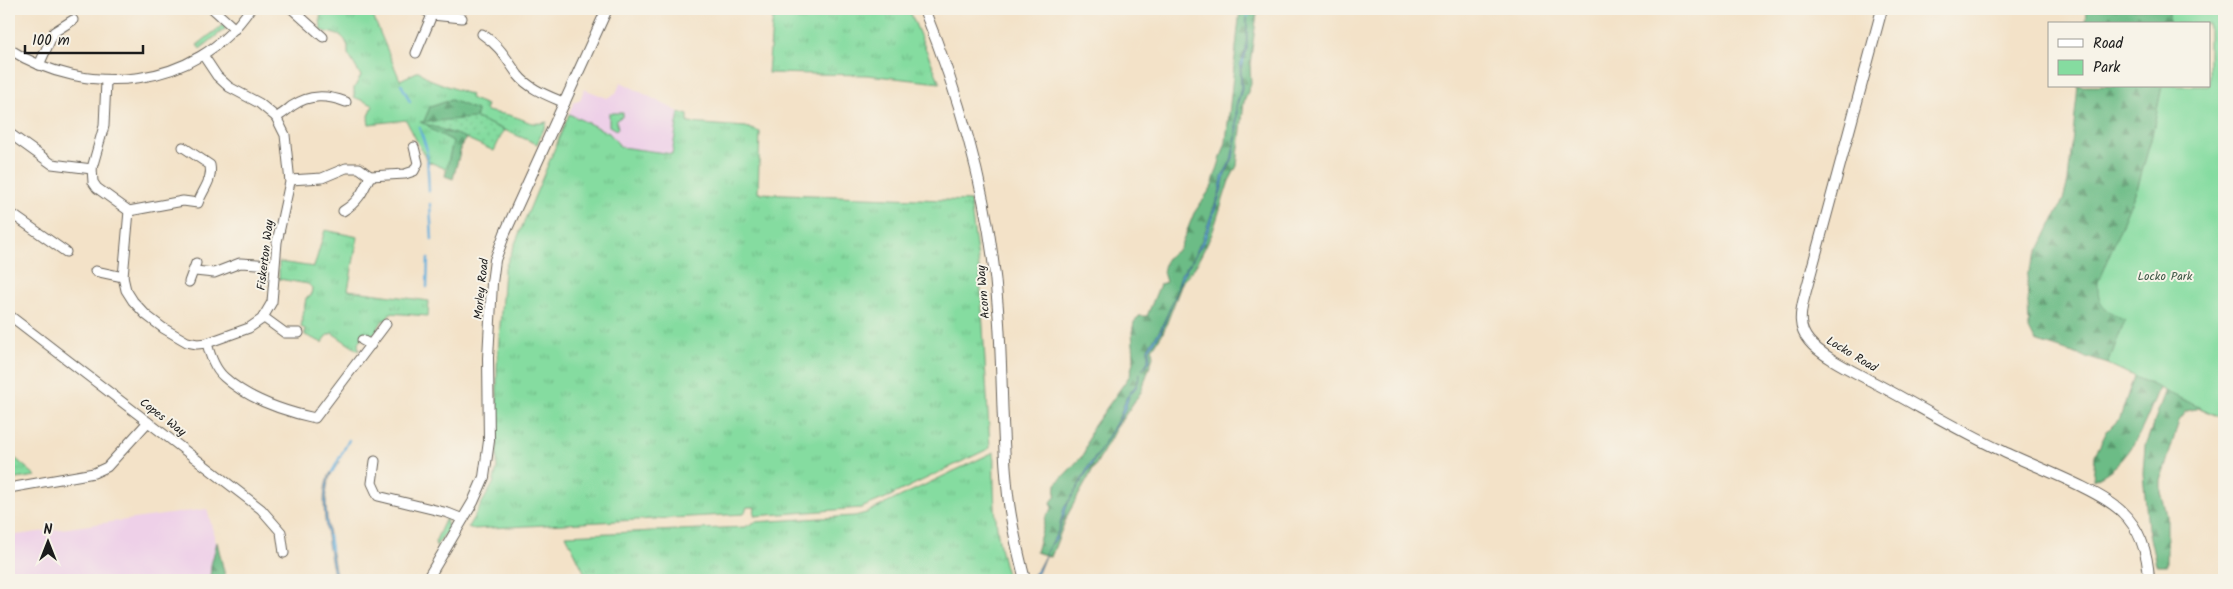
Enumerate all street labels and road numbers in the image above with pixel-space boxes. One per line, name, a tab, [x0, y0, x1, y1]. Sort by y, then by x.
street label: Fiskerton Way	[252, 218, 279, 292]
street label: Morley Road	[469, 256, 494, 321]
street label: Acorn Way	[972, 264, 995, 320]
street label: Locko Road	[1822, 332, 1882, 378]
street label: Copes Way	[135, 393, 190, 442]

